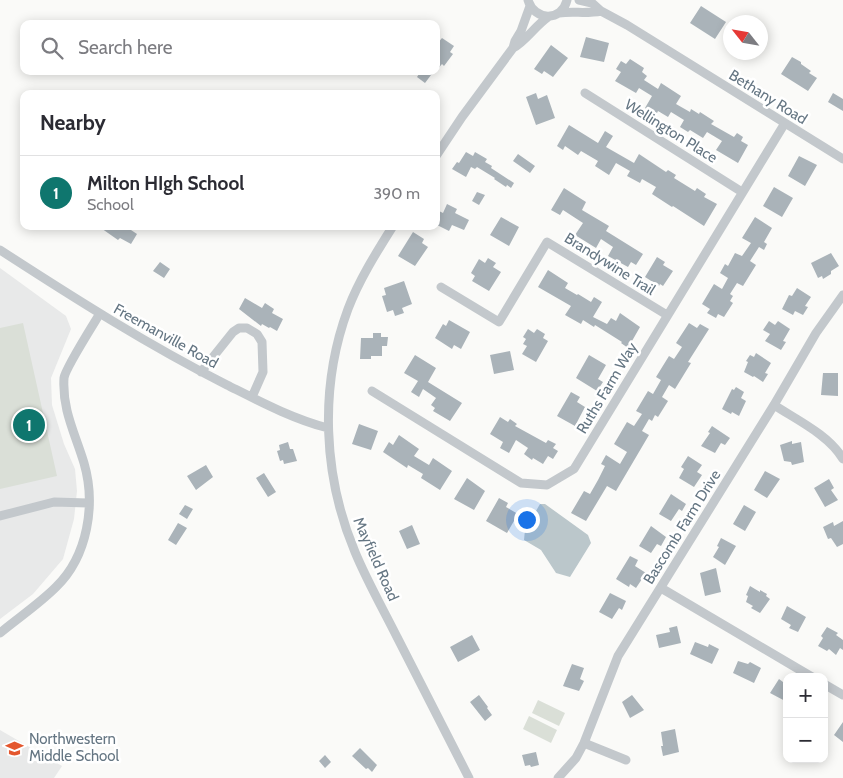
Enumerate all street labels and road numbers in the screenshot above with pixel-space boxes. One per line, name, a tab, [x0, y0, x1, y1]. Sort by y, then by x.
street label: Bethany Road	[726, 66, 810, 128]
street label: Wellington Place	[621, 95, 721, 167]
street label: Brandywine Trail	[561, 229, 659, 299]
street label: Freemanville Road	[111, 300, 221, 372]
street label: Ruths Farm Way	[573, 339, 641, 437]
street label: Bascomb Farm Drive	[640, 466, 725, 587]
street label: Mayfield Road	[349, 514, 403, 604]

